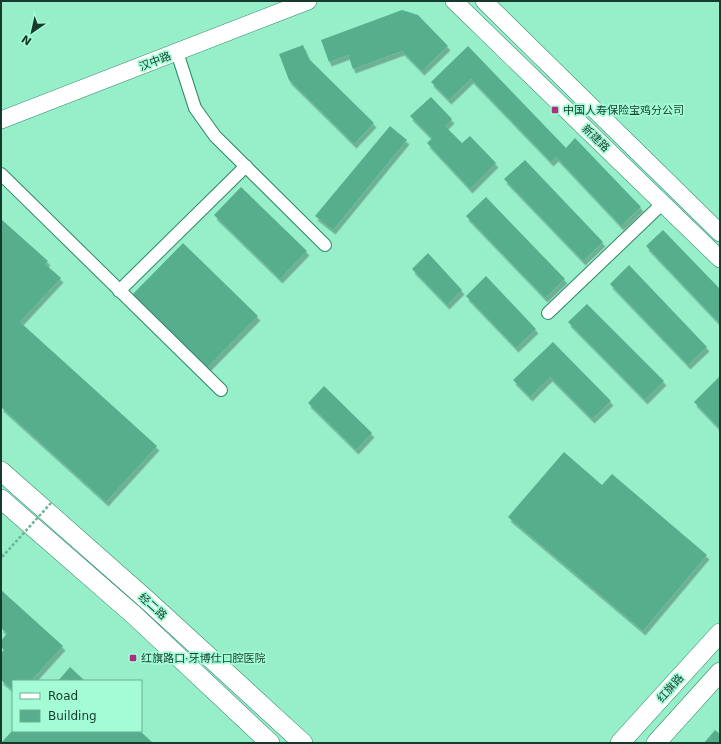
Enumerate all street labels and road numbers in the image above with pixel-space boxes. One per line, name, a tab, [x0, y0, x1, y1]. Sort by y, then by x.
street label: 汉中路	[137, 49, 173, 73]
street label: 新建路	[579, 122, 612, 154]
street label: 经二路	[136, 591, 169, 622]
street label: 红旗路	[655, 672, 686, 705]

